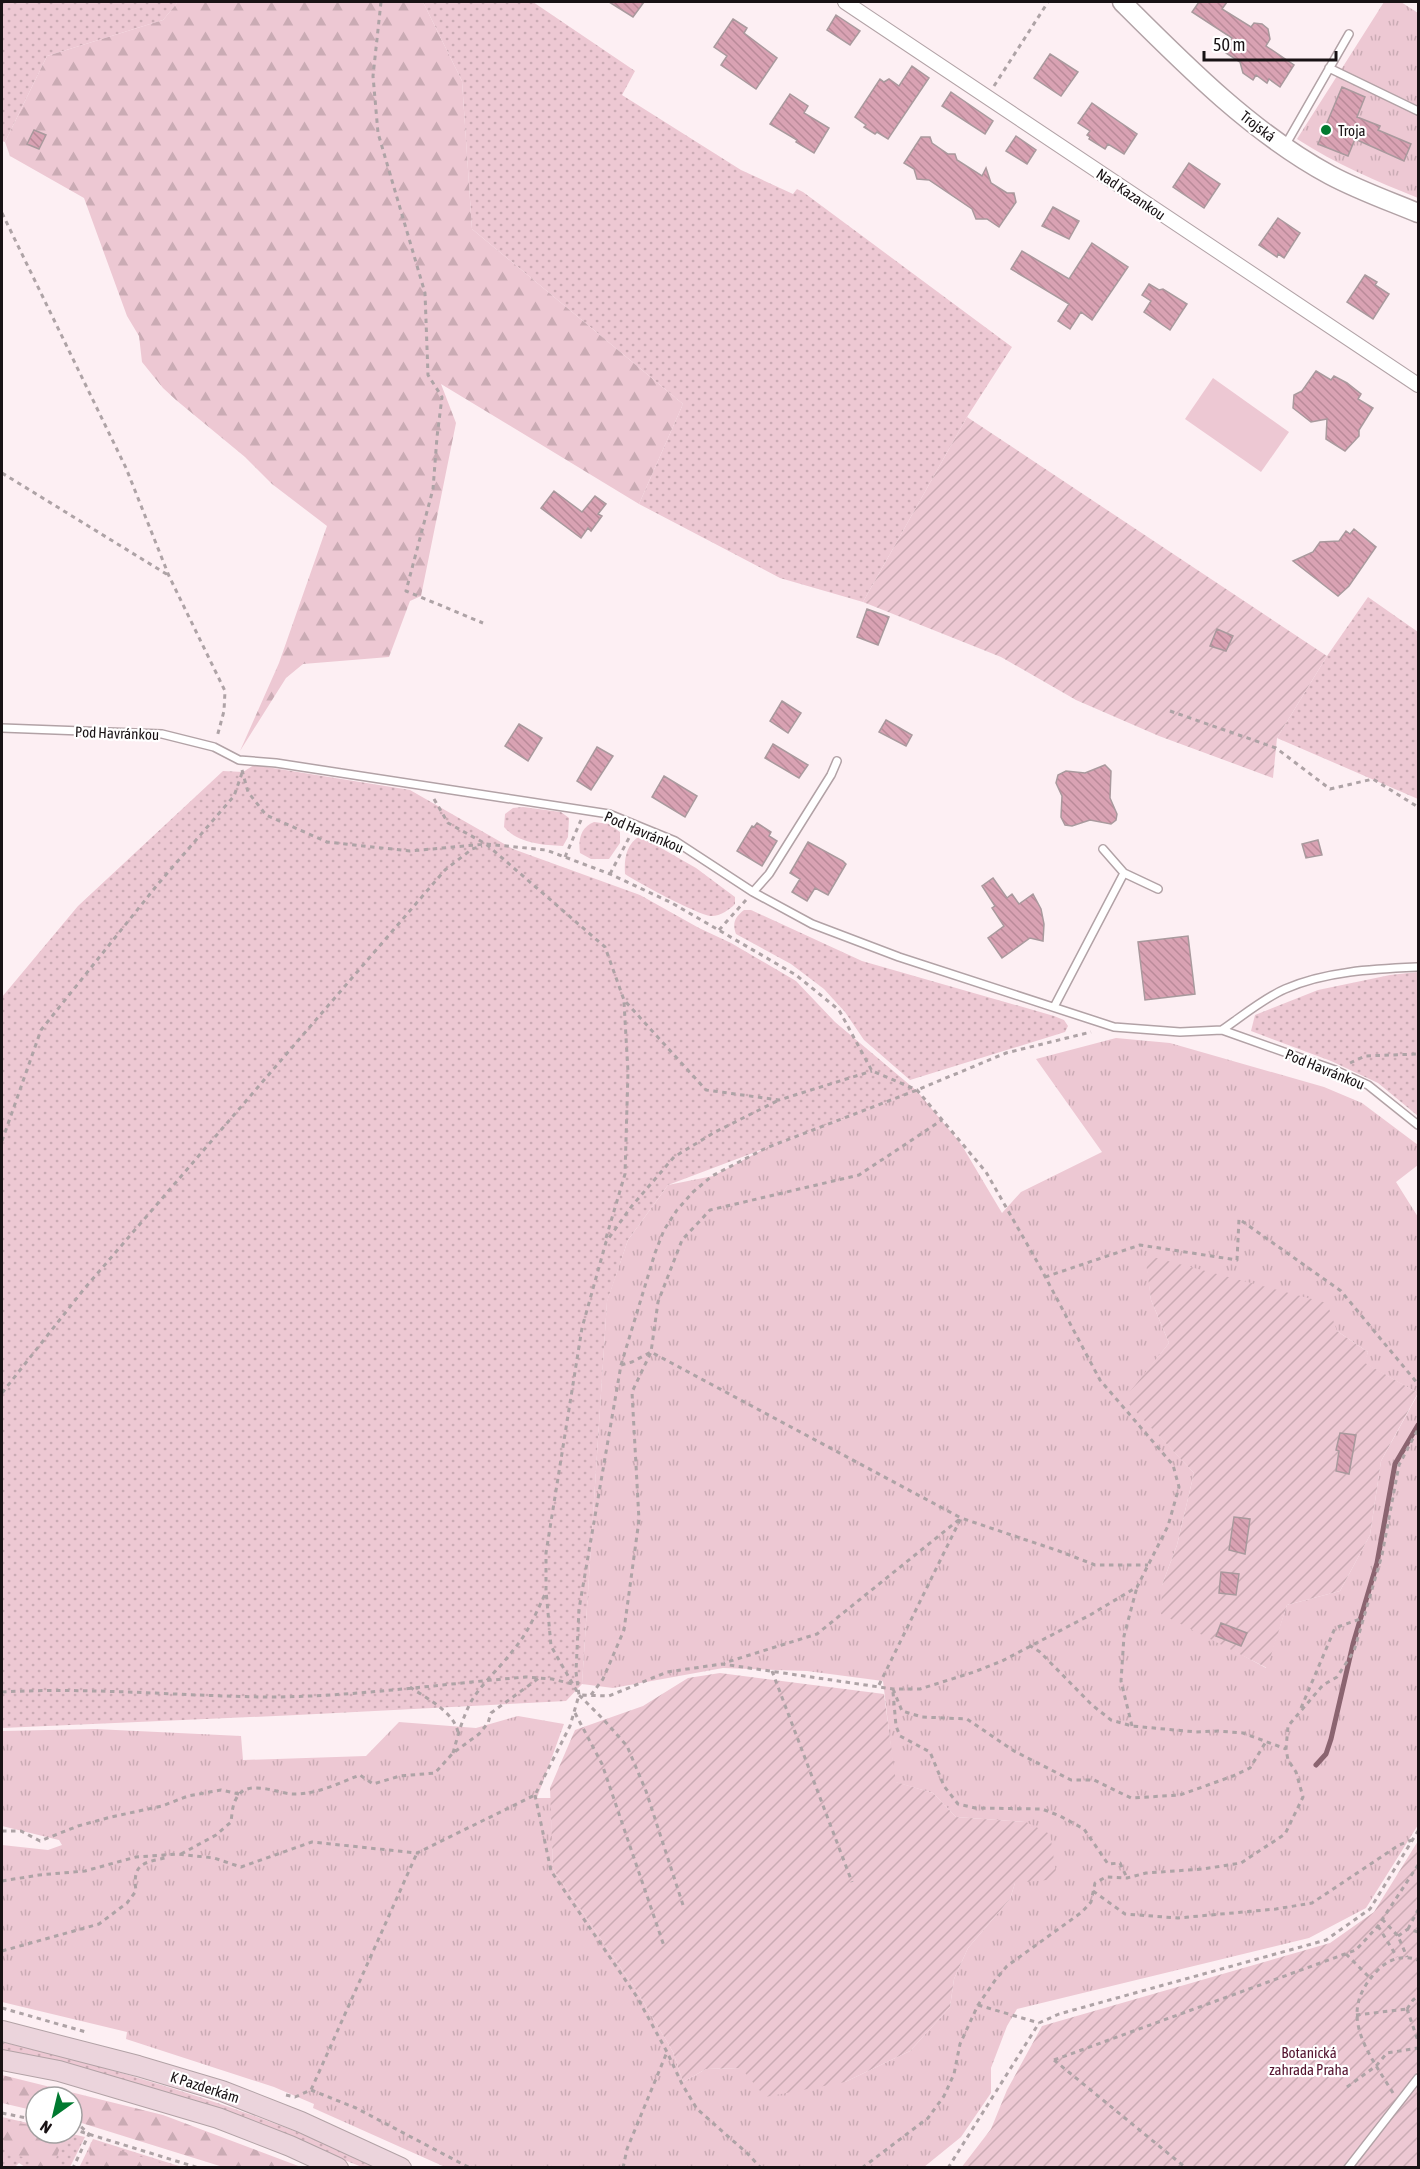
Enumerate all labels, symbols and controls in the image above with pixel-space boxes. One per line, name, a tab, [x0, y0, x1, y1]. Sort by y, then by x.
scale bar	[1204, 24, 1336, 62]
text: 50 m	[1213, 34, 1245, 55]
street label: Trojská	[1237, 107, 1279, 145]
place label: Troja	[1338, 122, 1366, 139]
marker: Troja	[1319, 123, 1333, 137]
street label: Nad Kazankou	[1093, 165, 1169, 223]
street label: Pod Havránkou	[75, 723, 159, 743]
street label: Pod Havránkou	[602, 808, 686, 856]
street label: Pod Havránkou	[1283, 1045, 1367, 1093]
park label: Botanická zahrada Praha	[1269, 2044, 1349, 2078]
street label: K Pazderkám	[168, 2068, 242, 2106]
north arrow	[24, 2085, 84, 2145]
text: N	[37, 2117, 55, 2138]

